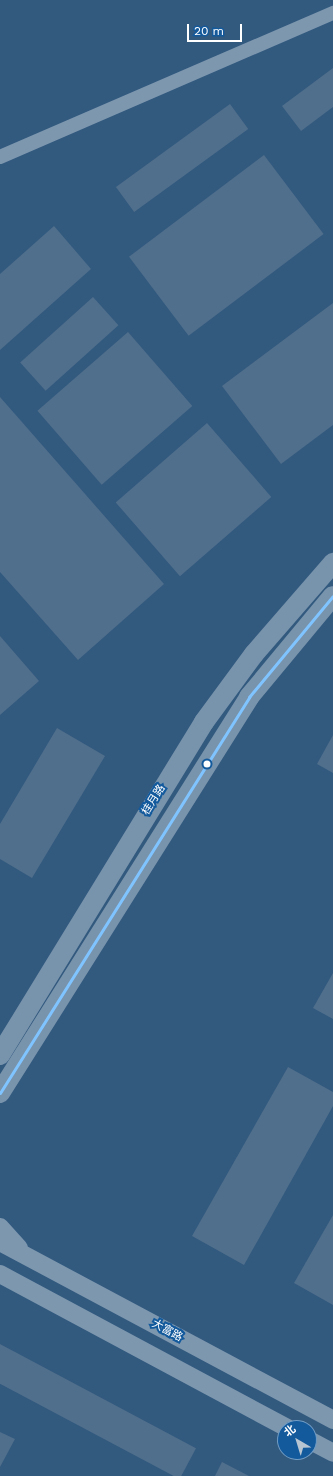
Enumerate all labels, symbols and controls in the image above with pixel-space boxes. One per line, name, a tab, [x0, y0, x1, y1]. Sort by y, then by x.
scale bar	[189, 16, 244, 42]
text: 20 m	[194, 24, 224, 38]
unlabelled marker	[202, 759, 212, 769]
street label: 桂月路	[140, 783, 168, 817]
street label: 大富路	[149, 1317, 185, 1345]
north arrow	[277, 1420, 317, 1460]
text: 北	[282, 1422, 298, 1439]

